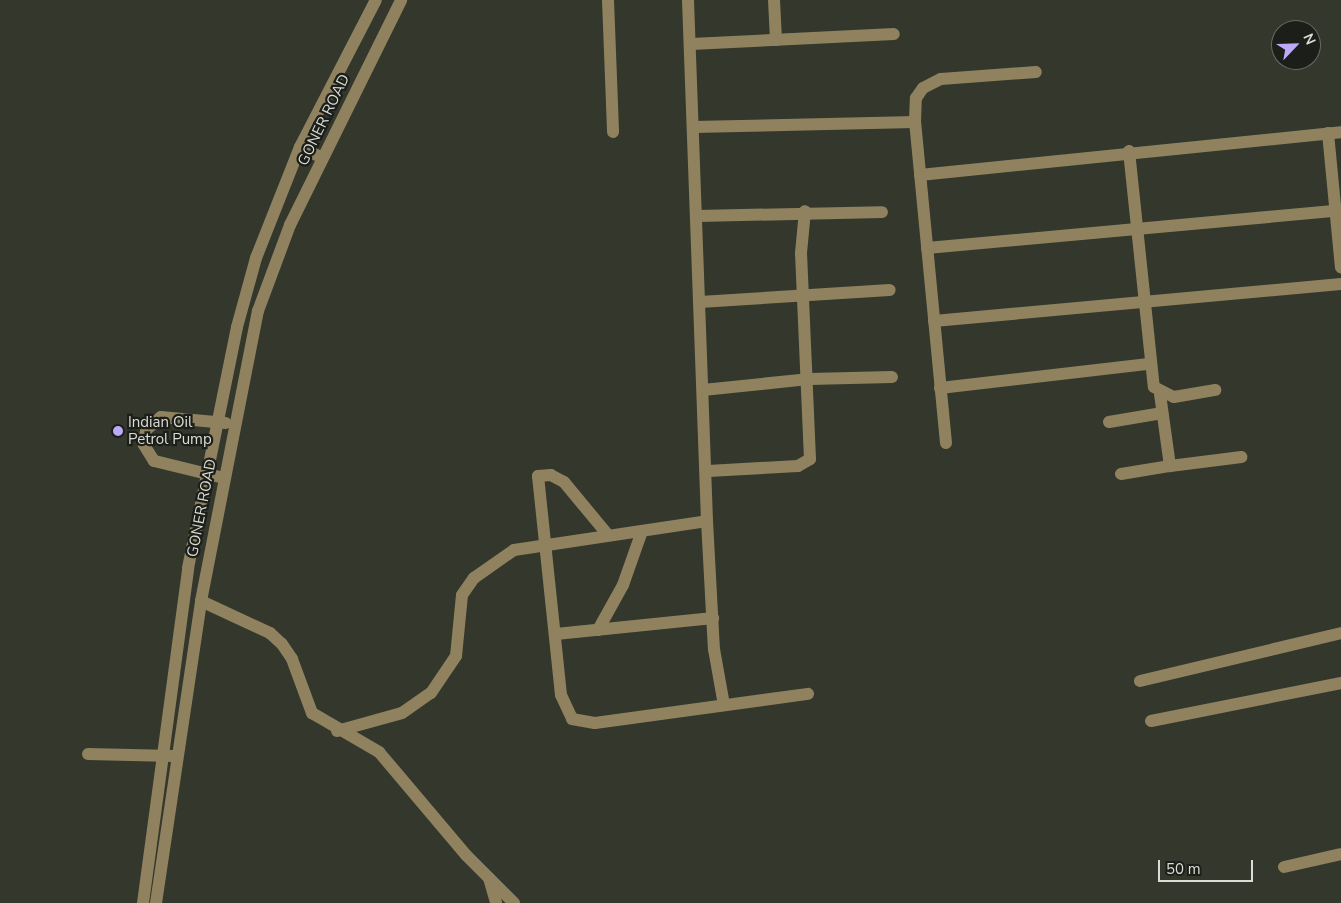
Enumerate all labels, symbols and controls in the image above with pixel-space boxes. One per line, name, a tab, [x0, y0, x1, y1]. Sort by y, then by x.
north arrow	[1271, 20, 1321, 70]
text: N	[1298, 30, 1320, 48]
street label: GONER ROAD	[294, 71, 354, 169]
place label: Indian Oil Petrol Pump	[128, 413, 212, 448]
marker: Indian Oil Petrol Pump	[112, 425, 124, 437]
street label: GONER ROAD	[184, 457, 220, 559]
scale bar	[1161, 850, 1256, 882]
text: 50 m	[1166, 859, 1201, 879]

